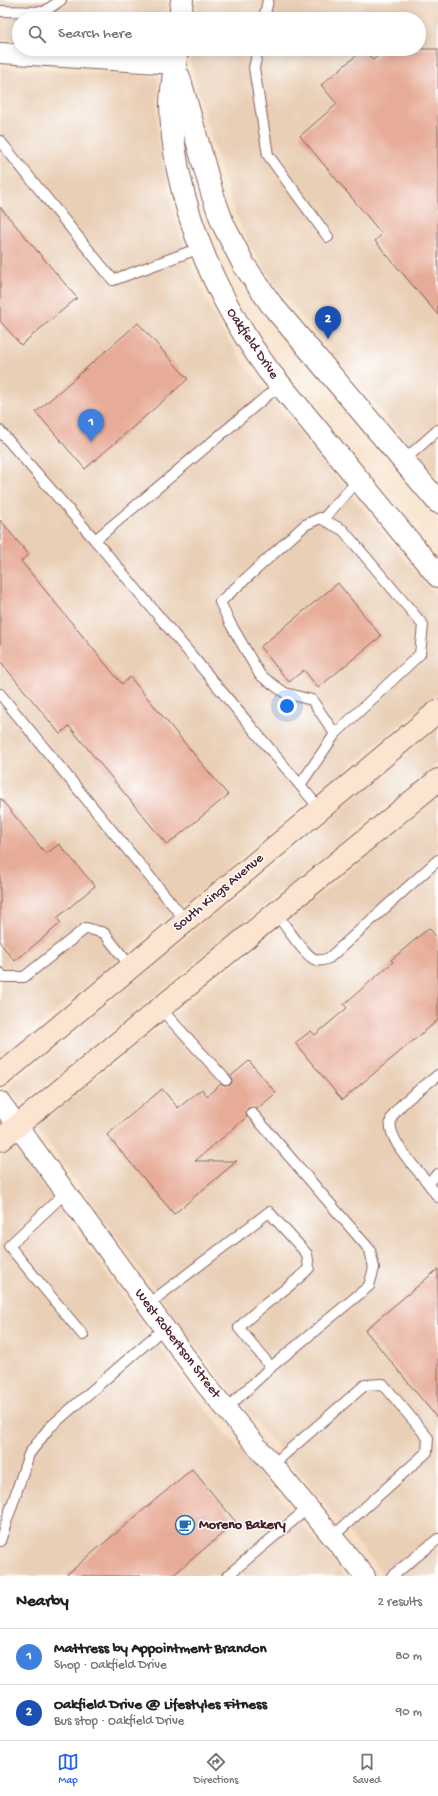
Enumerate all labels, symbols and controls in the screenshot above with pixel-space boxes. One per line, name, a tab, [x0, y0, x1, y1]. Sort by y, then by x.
search box	[12, 12, 426, 56]
icon: search	[26, 23, 48, 45]
text: Search here	[58, 25, 132, 43]
street label: Oakfield Drive	[222, 305, 282, 383]
pin: 2	[315, 306, 341, 339]
pin: 1	[78, 409, 104, 442]
your location	[277, 696, 297, 716]
street label: South Kings Avenue	[170, 850, 268, 936]
street label: West Robertson Street	[130, 1286, 225, 1403]
cafe icon: Moreno Bakery	[174, 1514, 196, 1536]
place label: Moreno Bakery	[199, 1517, 286, 1534]
text: Nearby	[16, 1592, 69, 1612]
text: 2 results	[377, 1595, 422, 1610]
text: Mattress by Appointment Brandon	[54, 1640, 267, 1658]
text: 1	[26, 1649, 32, 1664]
text: 80 m	[395, 1649, 422, 1664]
text: Shop · Oakfield Drive	[54, 1658, 167, 1673]
text: Oakfield Drive @ Lifestyles Fitness	[54, 1696, 267, 1714]
text: 2	[26, 1705, 32, 1720]
text: 90 m	[396, 1705, 422, 1720]
text: Bus stop · Oakfield Drive	[54, 1714, 184, 1729]
tab: Map	[57, 1751, 79, 1787]
tab: Directions	[194, 1751, 238, 1787]
tab: Saved	[353, 1751, 381, 1787]

